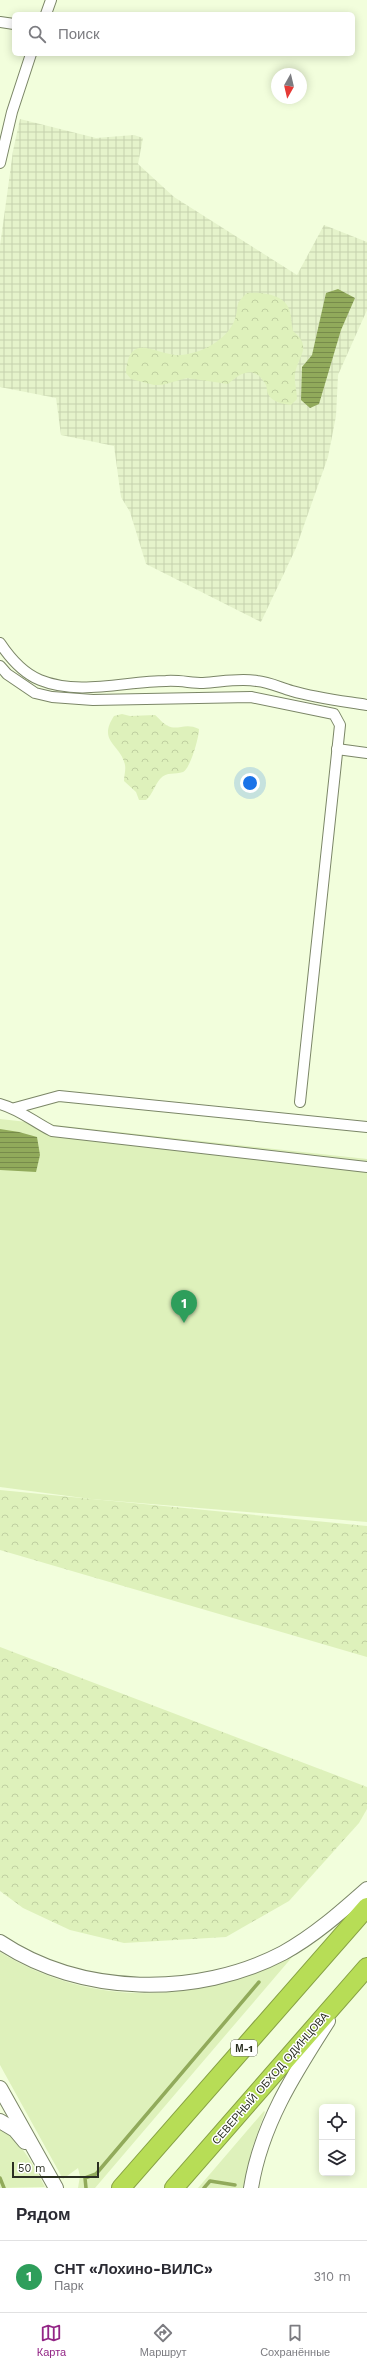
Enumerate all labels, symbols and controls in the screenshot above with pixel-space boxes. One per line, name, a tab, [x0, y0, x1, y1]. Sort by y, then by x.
search box	[12, 12, 355, 56]
icon: search	[26, 23, 48, 45]
text: Поиск	[58, 25, 100, 43]
north arrow	[271, 68, 307, 104]
your location	[240, 773, 260, 793]
pin: 1	[171, 1290, 197, 1323]
street label: СЕВЕРНЫЙ ОБХОД ОДИНЦОВА	[209, 2009, 332, 2147]
road number: М-1	[231, 2040, 257, 2056]
map controls	[319, 2104, 355, 2176]
button: locate	[319, 2104, 355, 2140]
button: layers	[319, 2140, 355, 2176]
scale bar	[12, 2160, 99, 2179]
text: 50 m	[18, 2162, 45, 2175]
text: Рядом	[16, 2204, 71, 2224]
text: СНТ «Лохино-ВИЛС»	[54, 2260, 213, 2278]
text: 1	[26, 2269, 32, 2284]
text: 310 m	[313, 2269, 351, 2284]
text: Парк	[54, 2278, 84, 2293]
tab: Карта	[37, 2322, 66, 2359]
tab: Маршрут	[140, 2322, 187, 2359]
tab: Сохранённые	[260, 2322, 330, 2359]

